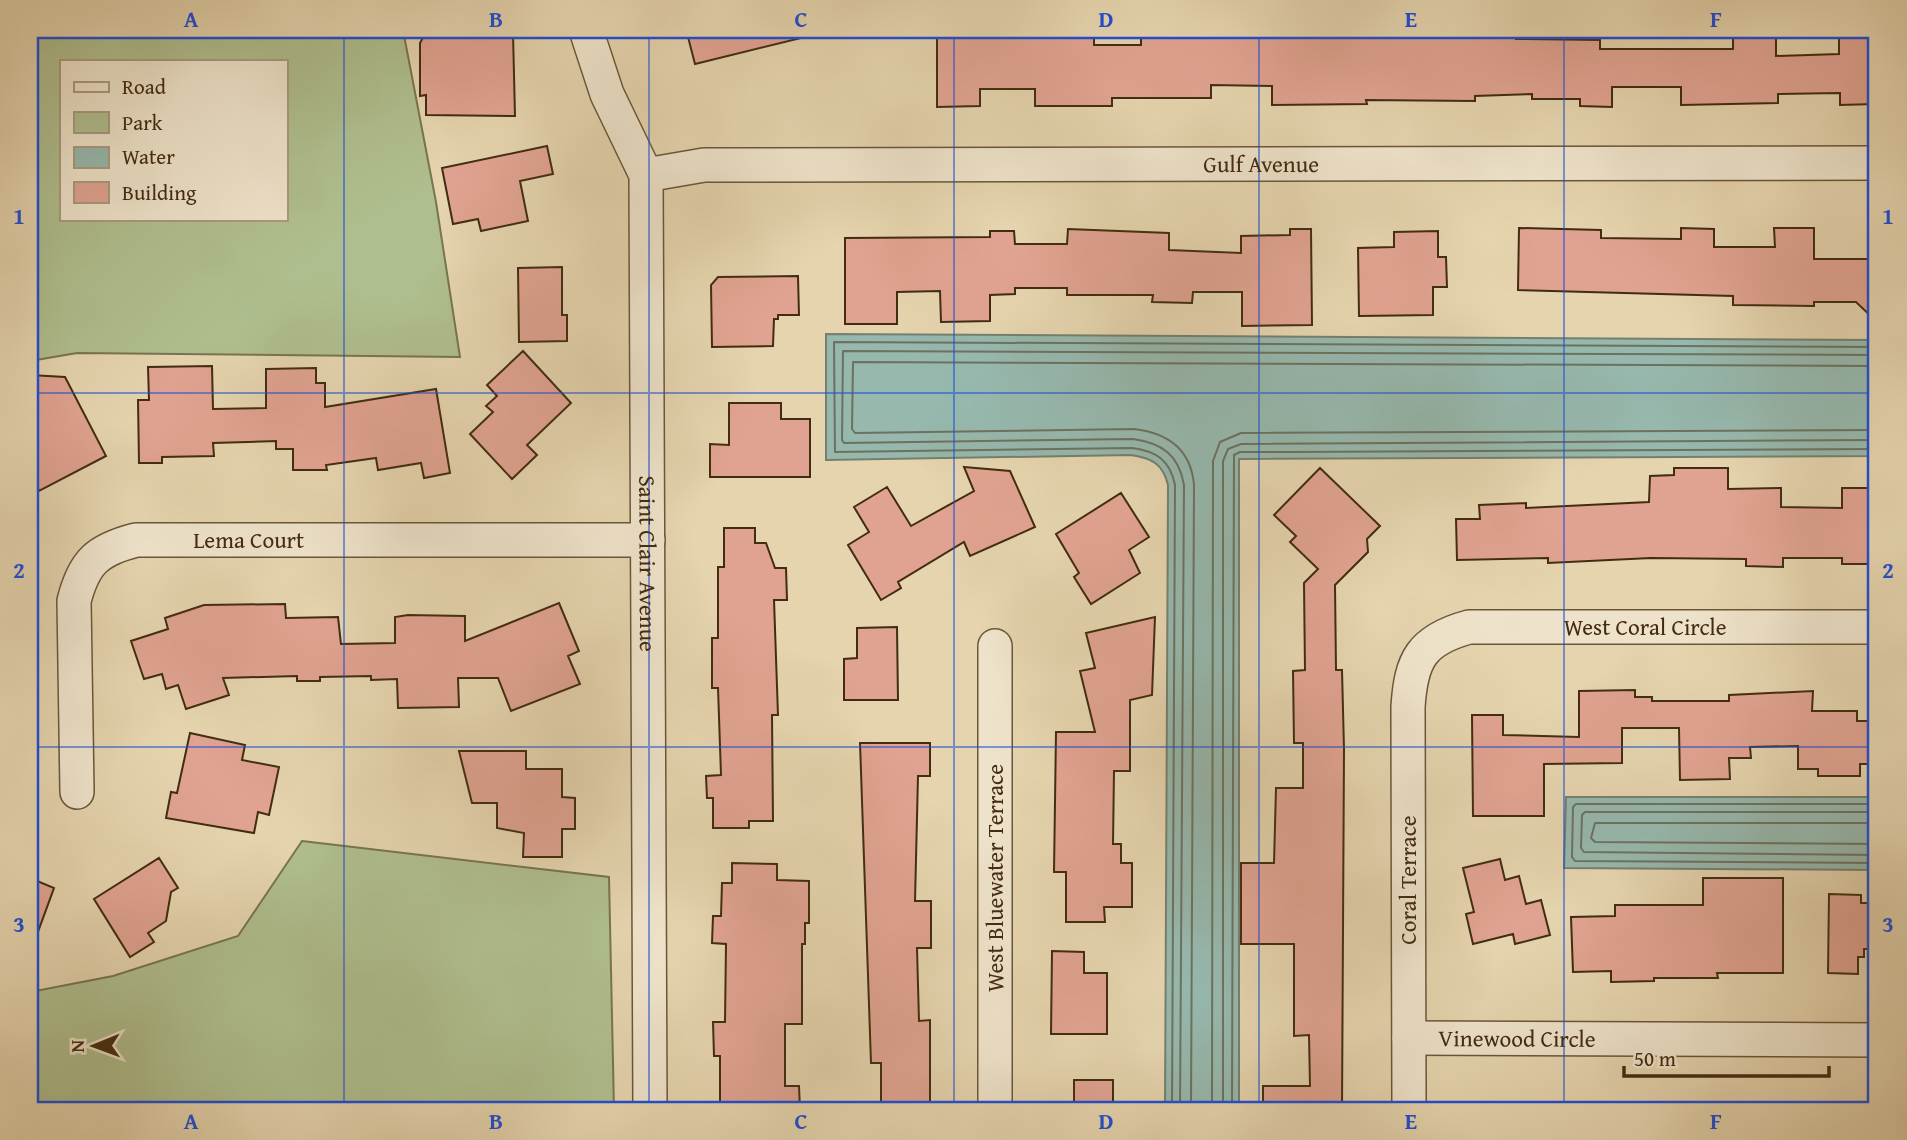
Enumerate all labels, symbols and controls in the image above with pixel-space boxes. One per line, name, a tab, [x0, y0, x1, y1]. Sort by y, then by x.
text: A	[184, 2, 199, 35]
text: B	[489, 2, 503, 35]
text: C	[794, 2, 808, 35]
text: D	[1099, 2, 1114, 35]
text: E	[1405, 2, 1417, 35]
text: F	[1710, 2, 1722, 35]
legend	[60, 60, 287, 220]
text: Road	[122, 71, 167, 102]
text: Park	[122, 107, 163, 138]
text: Water	[122, 141, 175, 172]
street label: Gulf Avenue	[1203, 147, 1319, 180]
text: Building	[122, 177, 197, 208]
text: 1	[13, 199, 25, 232]
text: 1	[1882, 199, 1894, 232]
street label: Saint Clair Avenue	[631, 476, 665, 652]
street label: Lema Court	[193, 523, 304, 556]
text: 2	[13, 553, 25, 586]
text: 2	[1882, 553, 1894, 586]
street label: West Coral Circle	[1564, 610, 1727, 643]
street label: West Bluewater Terrace	[978, 764, 1011, 992]
street label: Coral Terrace	[1391, 815, 1424, 945]
text: 3	[13, 907, 25, 940]
text: 3	[1882, 907, 1894, 940]
north arrow	[60, 1010, 130, 1080]
street label: Vinewood Circle	[1438, 1021, 1596, 1055]
scale bar	[1624, 1035, 1828, 1079]
text: N	[63, 1039, 91, 1053]
text: 50 m	[1634, 1043, 1676, 1074]
text: A	[184, 1104, 199, 1137]
text: B	[489, 1104, 503, 1137]
text: C	[794, 1104, 808, 1137]
text: D	[1099, 1104, 1114, 1137]
text: E	[1405, 1104, 1417, 1137]
text: F	[1710, 1104, 1722, 1137]

